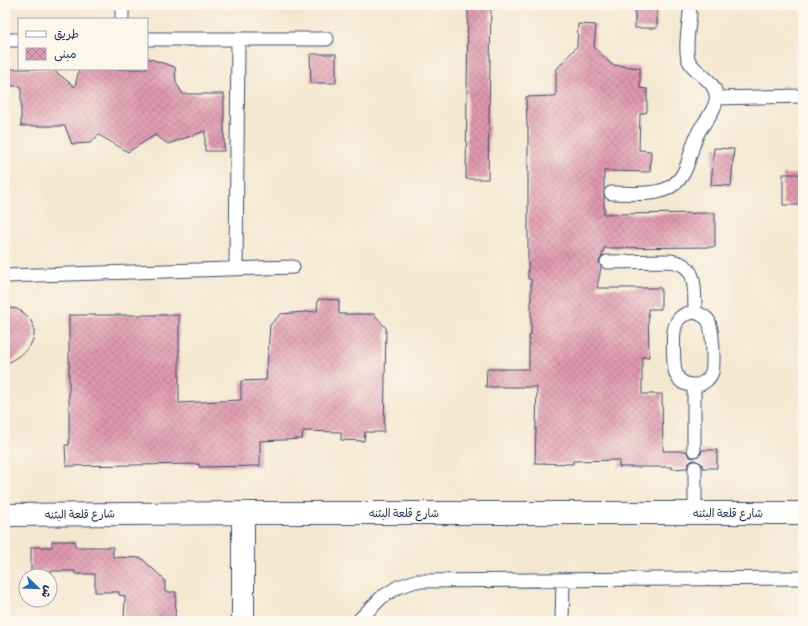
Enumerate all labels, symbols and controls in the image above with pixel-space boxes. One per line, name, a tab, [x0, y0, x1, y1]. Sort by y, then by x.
legend	[18, 18, 148, 70]
text: طريق	[54, 25, 79, 42]
text: مبنى	[54, 45, 77, 62]
street label: شارع قلعة البثنه	[45, 506, 115, 524]
street label: شارع قلعة البثنه	[369, 506, 439, 522]
street label: شارع قلعة البثنه	[693, 506, 763, 522]
north arrow	[18, 568, 58, 608]
text: ش	[38, 584, 56, 600]

